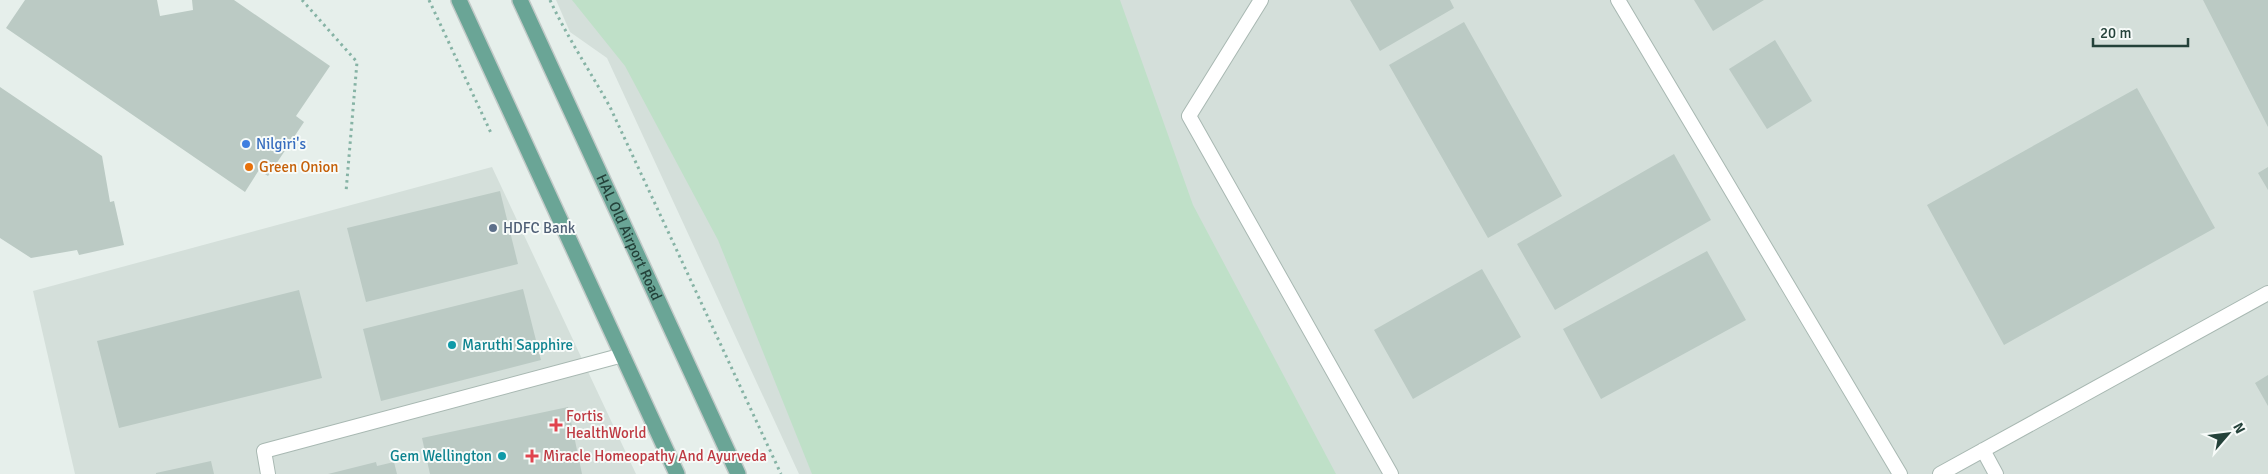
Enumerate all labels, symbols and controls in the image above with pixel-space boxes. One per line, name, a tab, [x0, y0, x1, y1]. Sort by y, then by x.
scale bar	[2093, 15, 2188, 47]
text: 20 m	[2100, 24, 2131, 42]
place label: Nilgiri's	[256, 135, 306, 153]
marker: Nilgiri's	[240, 138, 252, 150]
place label: Green Onion	[259, 158, 338, 176]
marker: Green Onion	[243, 161, 255, 173]
street label: HAL Old Airport Road	[592, 171, 666, 303]
place label: HDFC Bank	[503, 219, 576, 237]
marker: HDFC Bank	[487, 222, 499, 234]
place label: Maruthi Sapphire	[462, 336, 573, 354]
marker: Maruthi Sapphire	[446, 339, 458, 351]
place label: Fortis HealthWorld	[566, 407, 647, 442]
north arrow	[2203, 409, 2253, 459]
marker: Fortis HealthWorld	[550, 419, 562, 431]
text: N	[2229, 420, 2249, 436]
place label: Gem Wellington	[390, 447, 492, 465]
place label: Miracle Homeopathy And Ayurveda	[543, 447, 767, 465]
marker: Miracle Homeopathy And Ayurveda	[525, 449, 539, 463]
marker: Gem Wellington	[496, 450, 508, 462]

